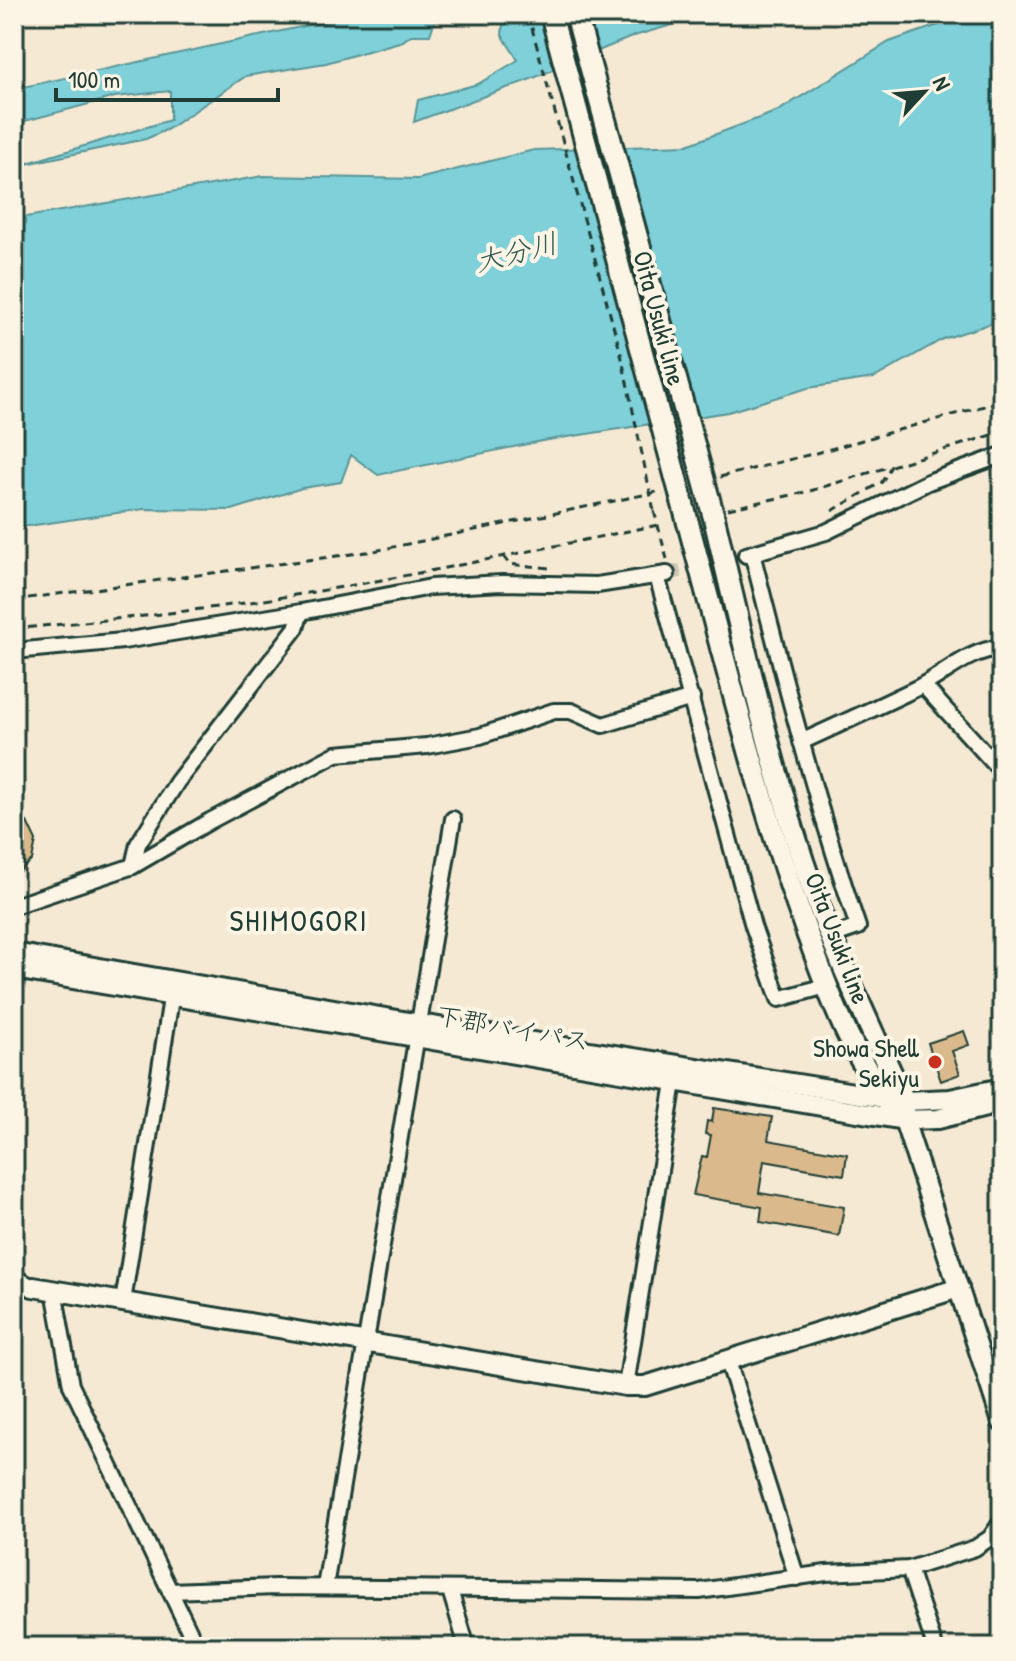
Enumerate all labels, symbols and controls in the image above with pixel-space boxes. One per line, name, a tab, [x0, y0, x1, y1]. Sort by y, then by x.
scale bar	[56, 52, 278, 102]
north arrow	[884, 52, 964, 132]
text: 100 m	[68, 63, 120, 95]
text: N	[926, 71, 958, 95]
water label: 大分川	[471, 223, 561, 281]
street label: Oita Usuki line	[625, 247, 695, 389]
street label: Oita Usuki line	[797, 868, 879, 1008]
district label: SHIMOGORI	[229, 900, 369, 940]
street label: 下郡バイパス	[433, 997, 593, 1059]
place label: Showa Shell Sekiyu	[813, 1030, 920, 1095]
marker: Showa Shell Sekiyu	[926, 1053, 944, 1071]

